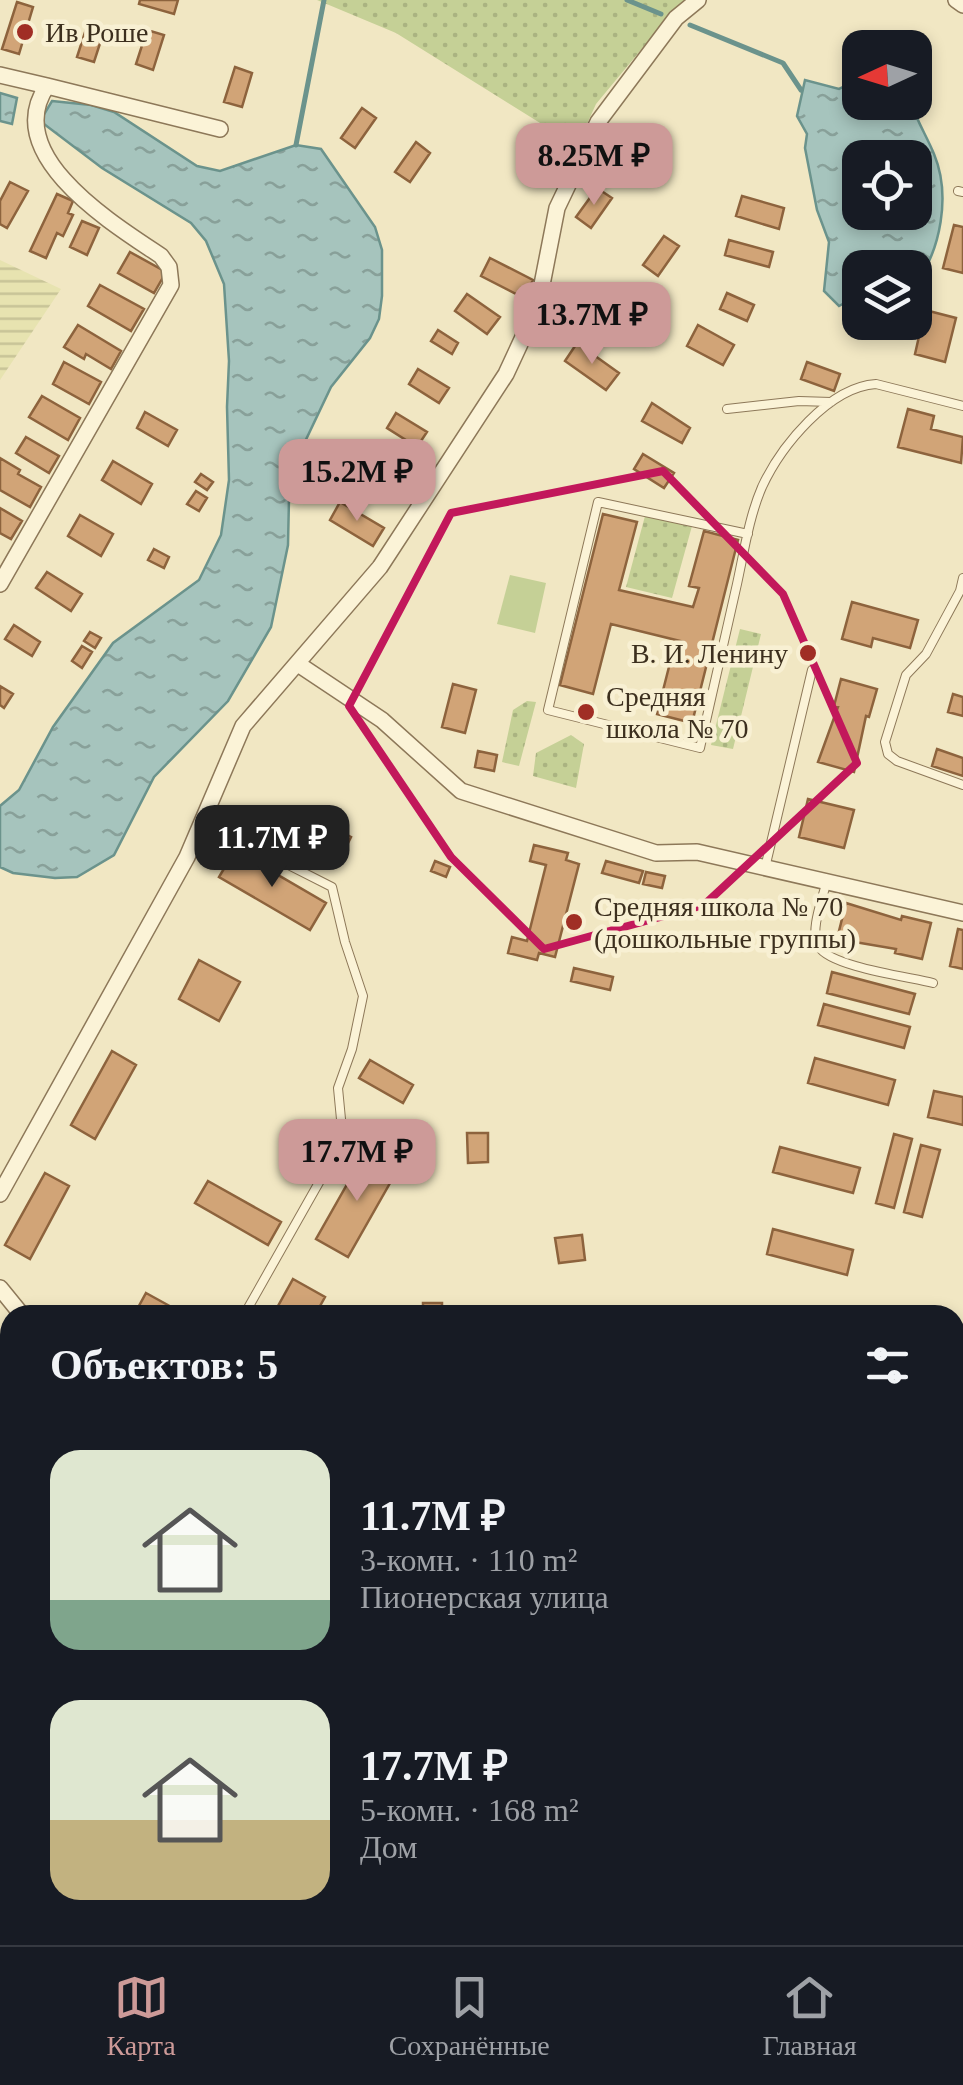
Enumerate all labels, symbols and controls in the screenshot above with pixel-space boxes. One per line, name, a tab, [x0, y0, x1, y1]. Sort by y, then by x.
place label: Ив Роше	[45, 17, 148, 48]
marker: Ив Роше	[14, 21, 36, 43]
north arrow	[842, 30, 932, 120]
map controls	[842, 30, 932, 340]
pin: 8.25M ₽	[502, 123, 686, 208]
text: 8.25M ₽	[538, 137, 650, 173]
button: locate	[842, 140, 932, 230]
button: layers	[842, 250, 932, 340]
pin: 13.7M ₽	[500, 282, 684, 367]
text: 13.7M ₽	[536, 296, 648, 332]
pin: 15.2M ₽	[265, 439, 449, 524]
text: 15.2M ₽	[301, 453, 413, 489]
place label: В. И. Ленину	[631, 638, 788, 669]
marker: В. И. Ленину	[797, 642, 819, 664]
place label: Средняя школа № 70	[606, 681, 749, 744]
marker: Средняя школа № 70	[575, 701, 597, 723]
pin: 11.7M ₽	[180, 805, 364, 890]
text: 11.7M ₽	[216, 819, 328, 855]
place label: Средняя школа № 70 (дошкольные группы)	[594, 891, 856, 954]
marker: Средняя школа № 70 (дошкольные группы)	[563, 911, 585, 933]
pin: 17.7M ₽	[265, 1119, 449, 1204]
text: 17.7M ₽	[301, 1133, 413, 1169]
icon: filters	[860, 1338, 915, 1393]
text: Объектов: 5	[50, 1342, 278, 1388]
icon: home	[130, 1490, 250, 1610]
text: 11.7M ₽	[360, 1493, 506, 1539]
text: 3-комн. · 110 m²	[360, 1542, 577, 1578]
text: Пионерская улица	[360, 1579, 609, 1615]
icon: home	[130, 1740, 250, 1860]
text: 17.7M ₽	[360, 1743, 508, 1789]
text: 5-комн. · 168 m²	[360, 1792, 578, 1828]
text: Дом	[360, 1829, 417, 1865]
tab: Карта	[106, 1970, 176, 2062]
tab: Сохранённые	[389, 1970, 550, 2062]
tab: Главная	[763, 1970, 857, 2062]

